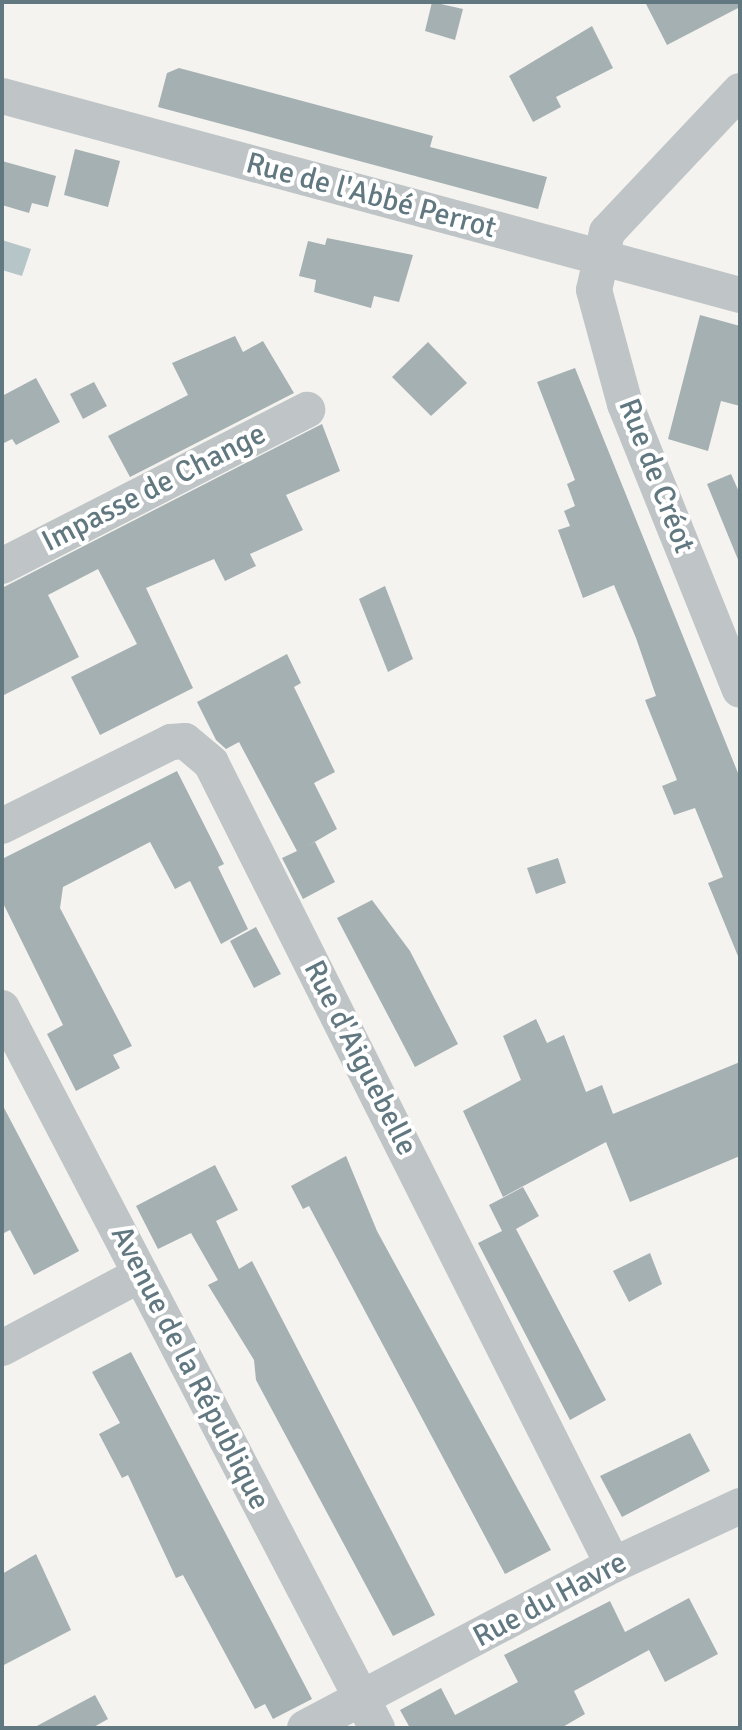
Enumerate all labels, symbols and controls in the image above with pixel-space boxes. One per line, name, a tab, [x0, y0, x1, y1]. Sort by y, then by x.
street label: Rue de l'Abbé Perrot	[242, 145, 500, 247]
street label: Rue de Créot	[610, 394, 702, 558]
street label: Impasse de Change	[36, 416, 272, 560]
street label: Rue d'Aiguebelle	[295, 955, 425, 1161]
street label: Avenue de la République	[103, 1220, 277, 1516]
street label: Rue du Havre	[467, 1545, 633, 1655]

